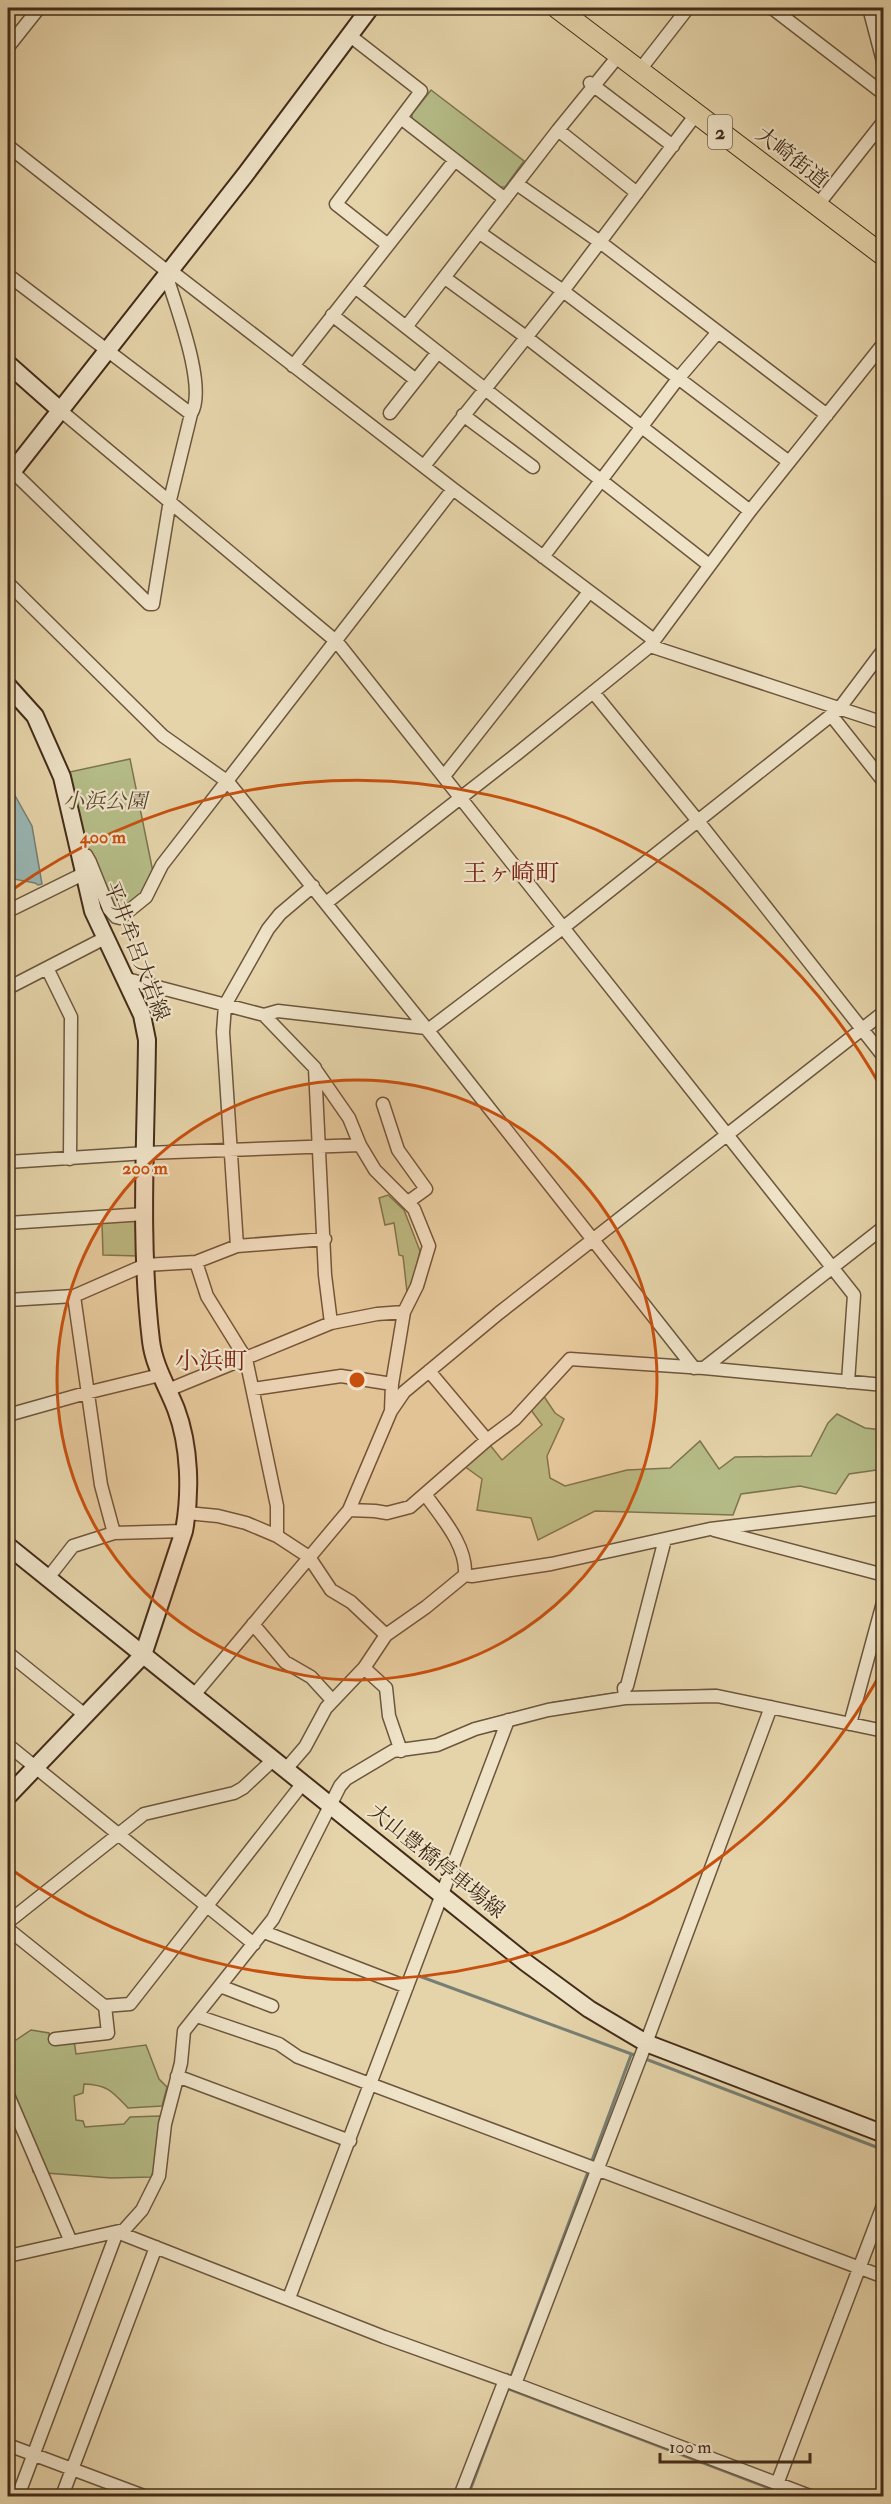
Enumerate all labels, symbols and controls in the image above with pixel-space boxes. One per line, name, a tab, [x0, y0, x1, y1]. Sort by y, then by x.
road number: 2	[708, 115, 732, 149]
street label: 大崎街道	[750, 121, 833, 194]
park label: 小浜公園	[63, 788, 150, 815]
text: 400 m	[79, 826, 127, 849]
district label: 王ヶ崎町	[463, 858, 559, 889]
street label: 平井牟呂大岩線	[98, 878, 175, 1025]
text: 200 m	[122, 1157, 169, 1180]
district label: 小浜町	[175, 1346, 247, 1377]
centre of rings	[347, 1370, 367, 1390]
street label: 大山豊橋停車場線	[363, 1798, 510, 1925]
scale bar	[660, 2426, 810, 2464]
text: 100 m	[669, 2436, 712, 2459]

